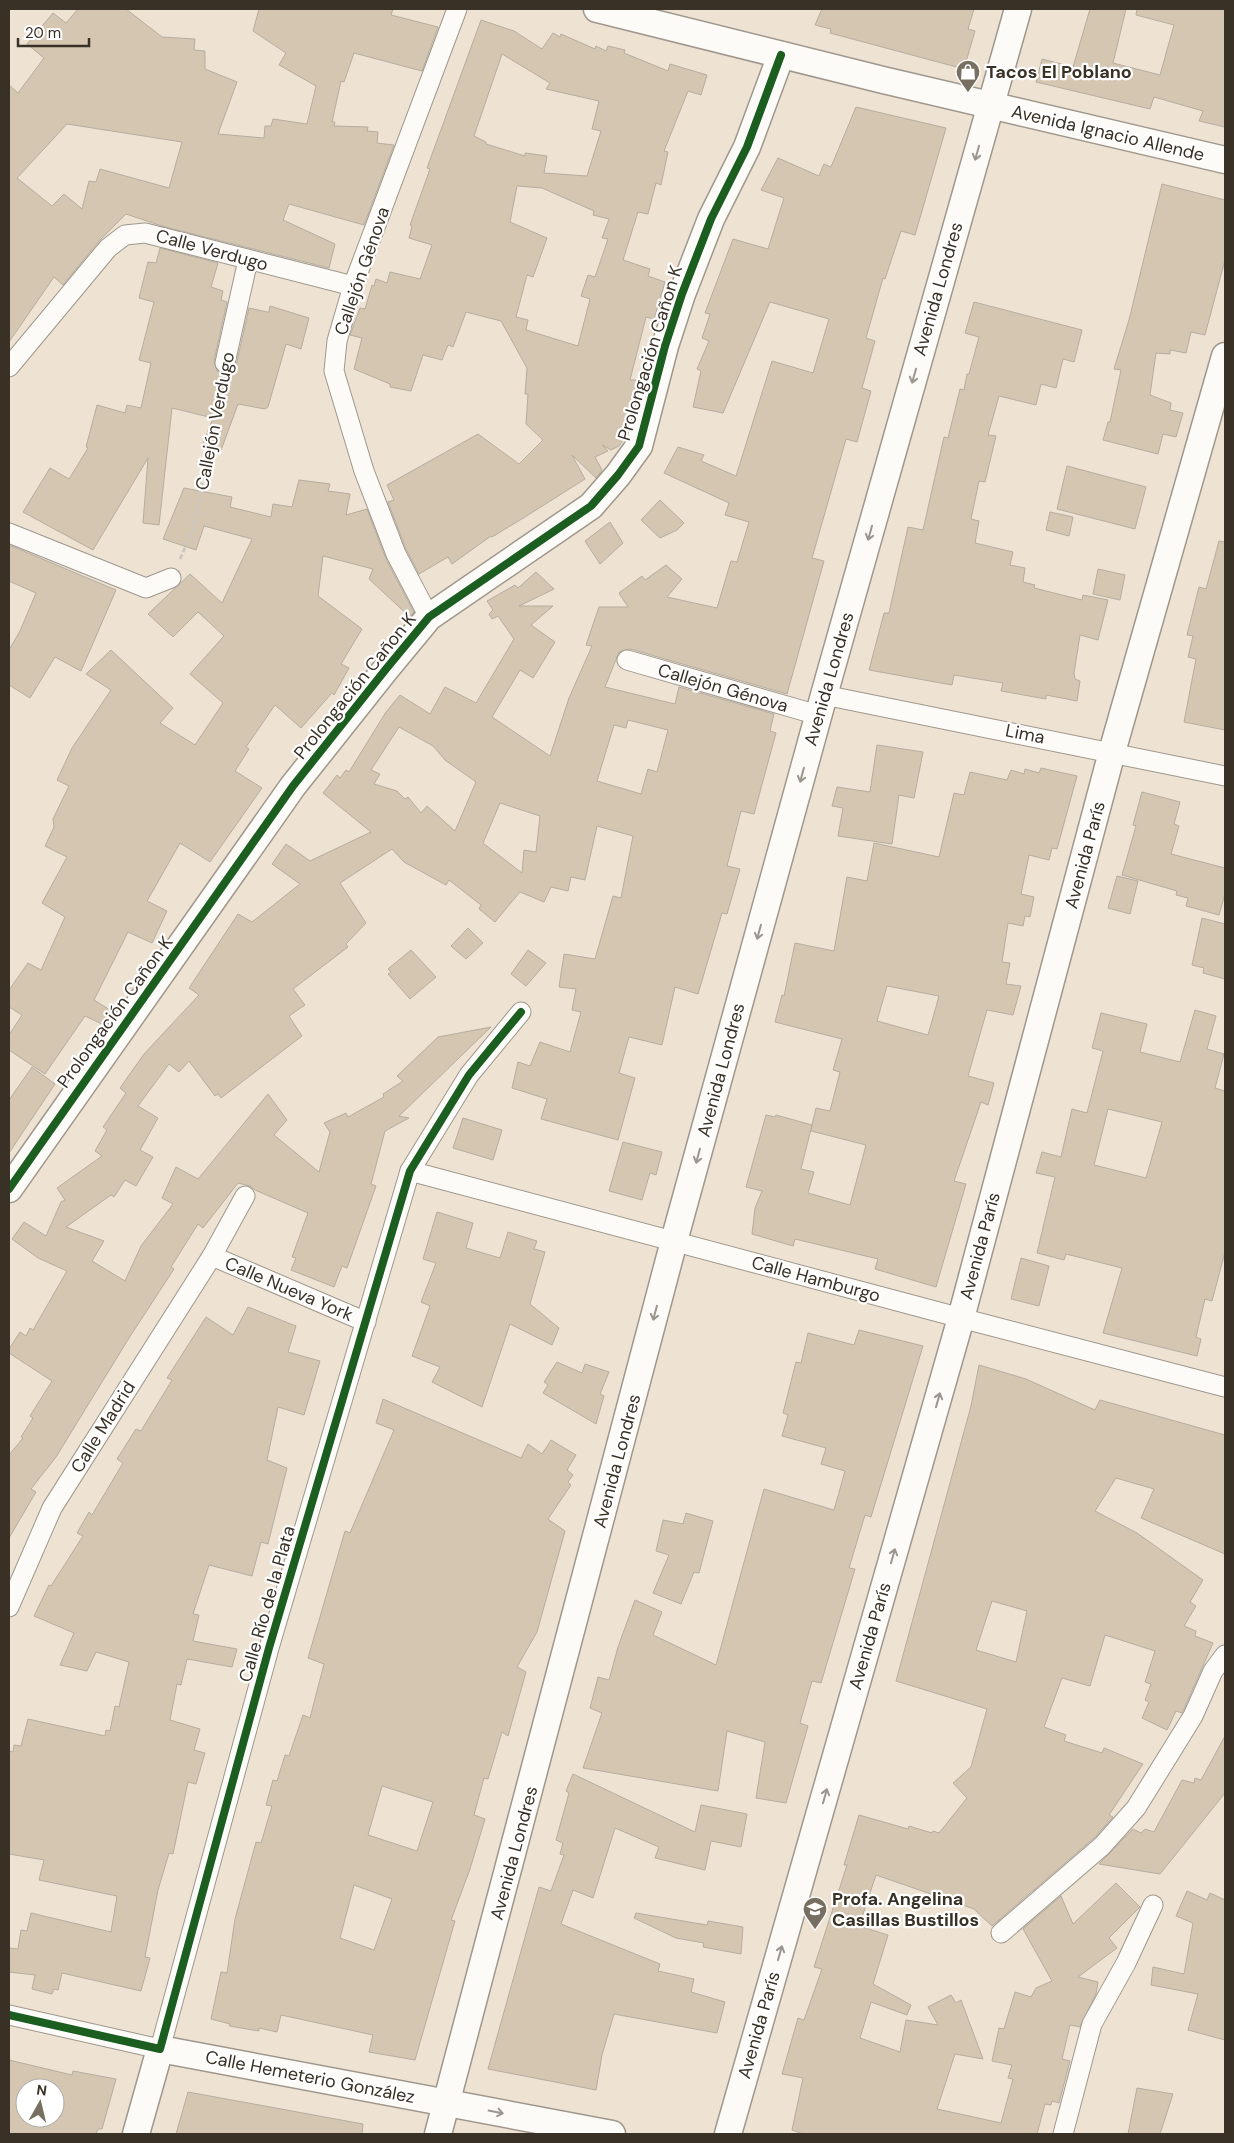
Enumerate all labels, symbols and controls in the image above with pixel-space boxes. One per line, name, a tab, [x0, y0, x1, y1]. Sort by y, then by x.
scale bar	[18, 15, 89, 47]
text: 20 m	[25, 23, 61, 43]
shop icon: Tacos El Poblano	[955, 59, 981, 93]
place label: Tacos El Poblano	[986, 60, 1132, 84]
street label: Avenida Ignacio Allende	[1009, 99, 1207, 167]
one-way arrow	[971, 144, 981, 160]
street label: Callejón Génova	[329, 204, 395, 338]
street label: Avenida Londres	[907, 219, 969, 359]
street label: Calle Verdugo	[153, 224, 271, 276]
street label: Prolongación Cañon K	[612, 262, 688, 444]
street label: Callejón Verdugo	[190, 350, 240, 492]
one-way arrow	[908, 368, 918, 384]
one-way arrow	[864, 524, 874, 540]
street label: Prolongación Cañon K	[288, 607, 422, 764]
street label: Avenida Londres	[798, 609, 860, 749]
street label: Callejón Génova	[655, 658, 791, 718]
street label: Lima	[1003, 718, 1047, 750]
one-way arrow	[797, 767, 806, 783]
street label: Avenida París	[1059, 799, 1111, 911]
one-way arrow	[754, 924, 763, 940]
street label: Prolongación Cañon K	[52, 931, 178, 1093]
street label: Avenida Londres	[692, 1000, 750, 1140]
one-way arrow	[692, 1148, 702, 1164]
street label: Avenida París	[954, 1190, 1006, 1302]
street label: Calle Hamburgo	[749, 1250, 883, 1308]
street label: Calle Nueva York	[221, 1251, 357, 1327]
one-way arrow	[650, 1305, 660, 1321]
street label: Calle Madrid	[65, 1376, 141, 1478]
street label: Avenida Londres	[588, 1391, 646, 1531]
one-way arrow	[933, 1392, 943, 1408]
street label: Calle Río de la Plata	[233, 1523, 301, 1685]
one-way arrow	[889, 1548, 898, 1564]
street label: Avenida París	[843, 1580, 897, 1692]
street label: Avenida Londres	[485, 1783, 543, 1923]
one-way arrow	[820, 1789, 830, 1805]
place label: Profa. Angelina Casillas Bustillos	[832, 1887, 979, 1932]
school or university icon: Profa. Angelina Casillas Bustillos	[802, 1896, 828, 1930]
one-way arrow	[776, 1945, 785, 1961]
street label: Avenida París	[732, 1969, 786, 2081]
street label: Calle Hemeterio González	[203, 2045, 417, 2109]
north arrow	[15, 2078, 65, 2128]
text: N	[35, 2081, 48, 2100]
one-way arrow	[487, 2108, 503, 2118]

